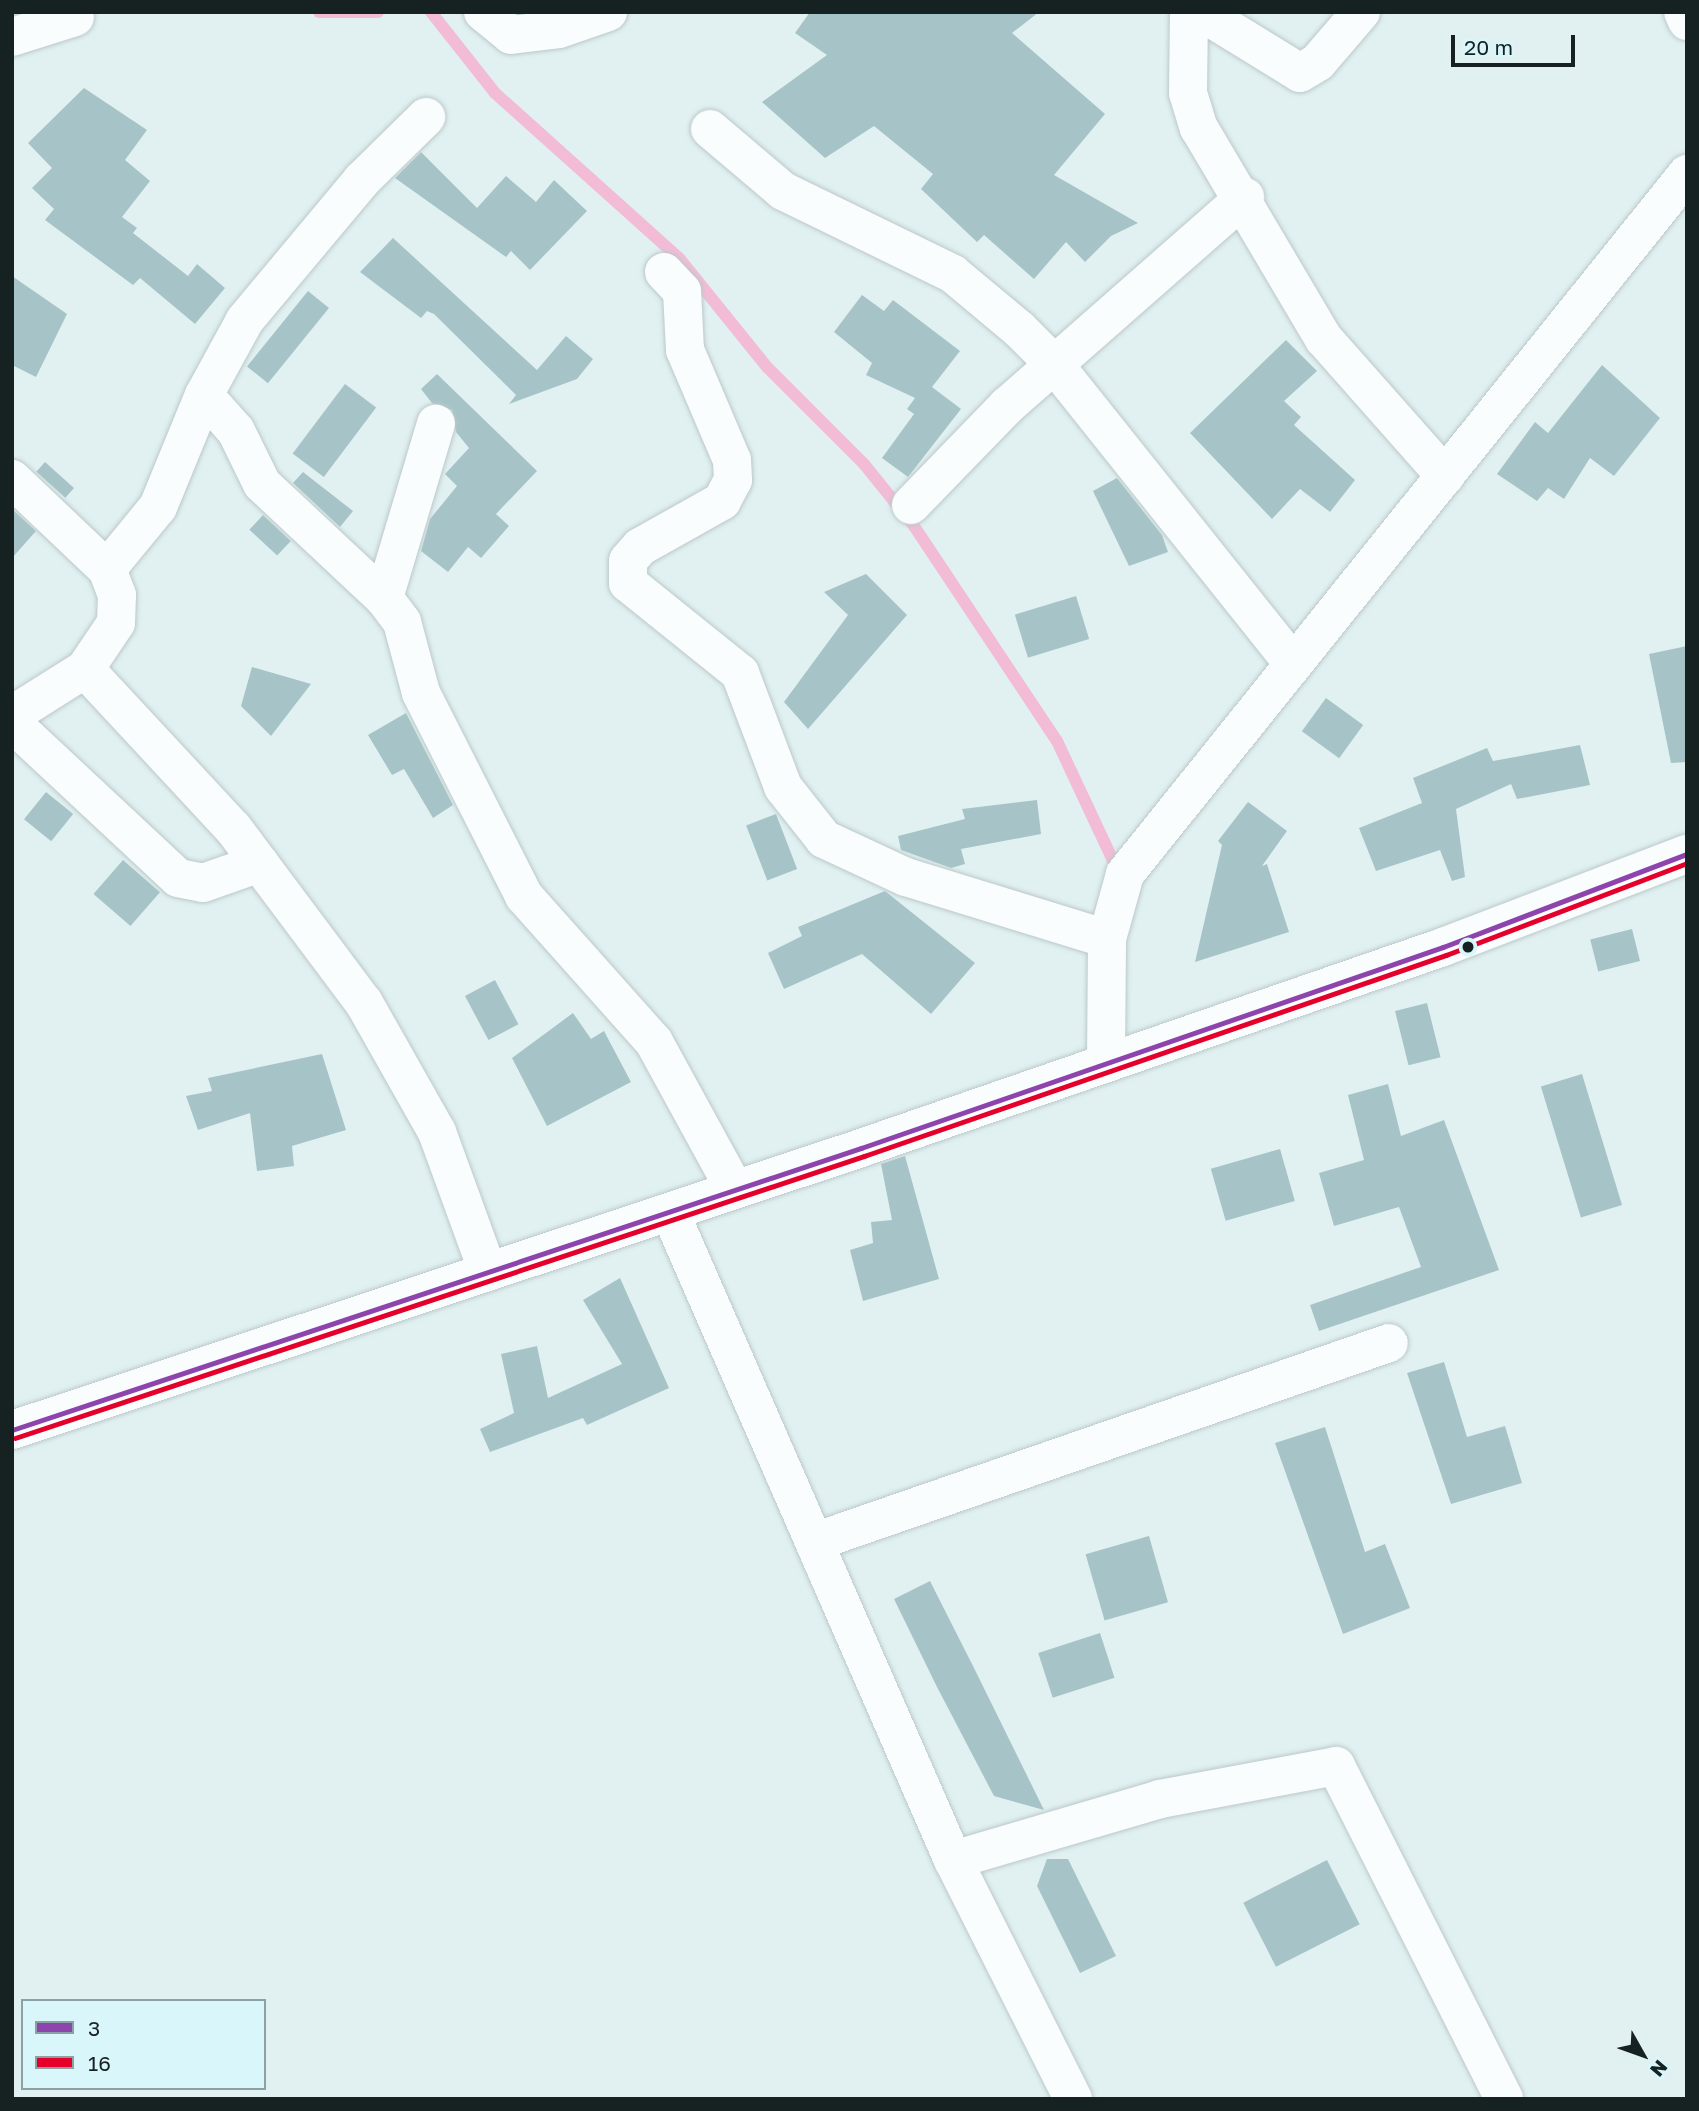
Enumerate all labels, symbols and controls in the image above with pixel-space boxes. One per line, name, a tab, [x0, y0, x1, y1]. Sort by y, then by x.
scale bar	[1454, 21, 1578, 65]
text: 20 m	[1464, 34, 1513, 60]
unlabelled marker	[1461, 940, 1475, 954]
legend	[21, 1999, 266, 2090]
text: 3	[88, 2015, 100, 2041]
north arrow	[1608, 2020, 1678, 2090]
text: 16	[88, 2050, 111, 2076]
text: N	[1646, 2056, 1673, 2082]

